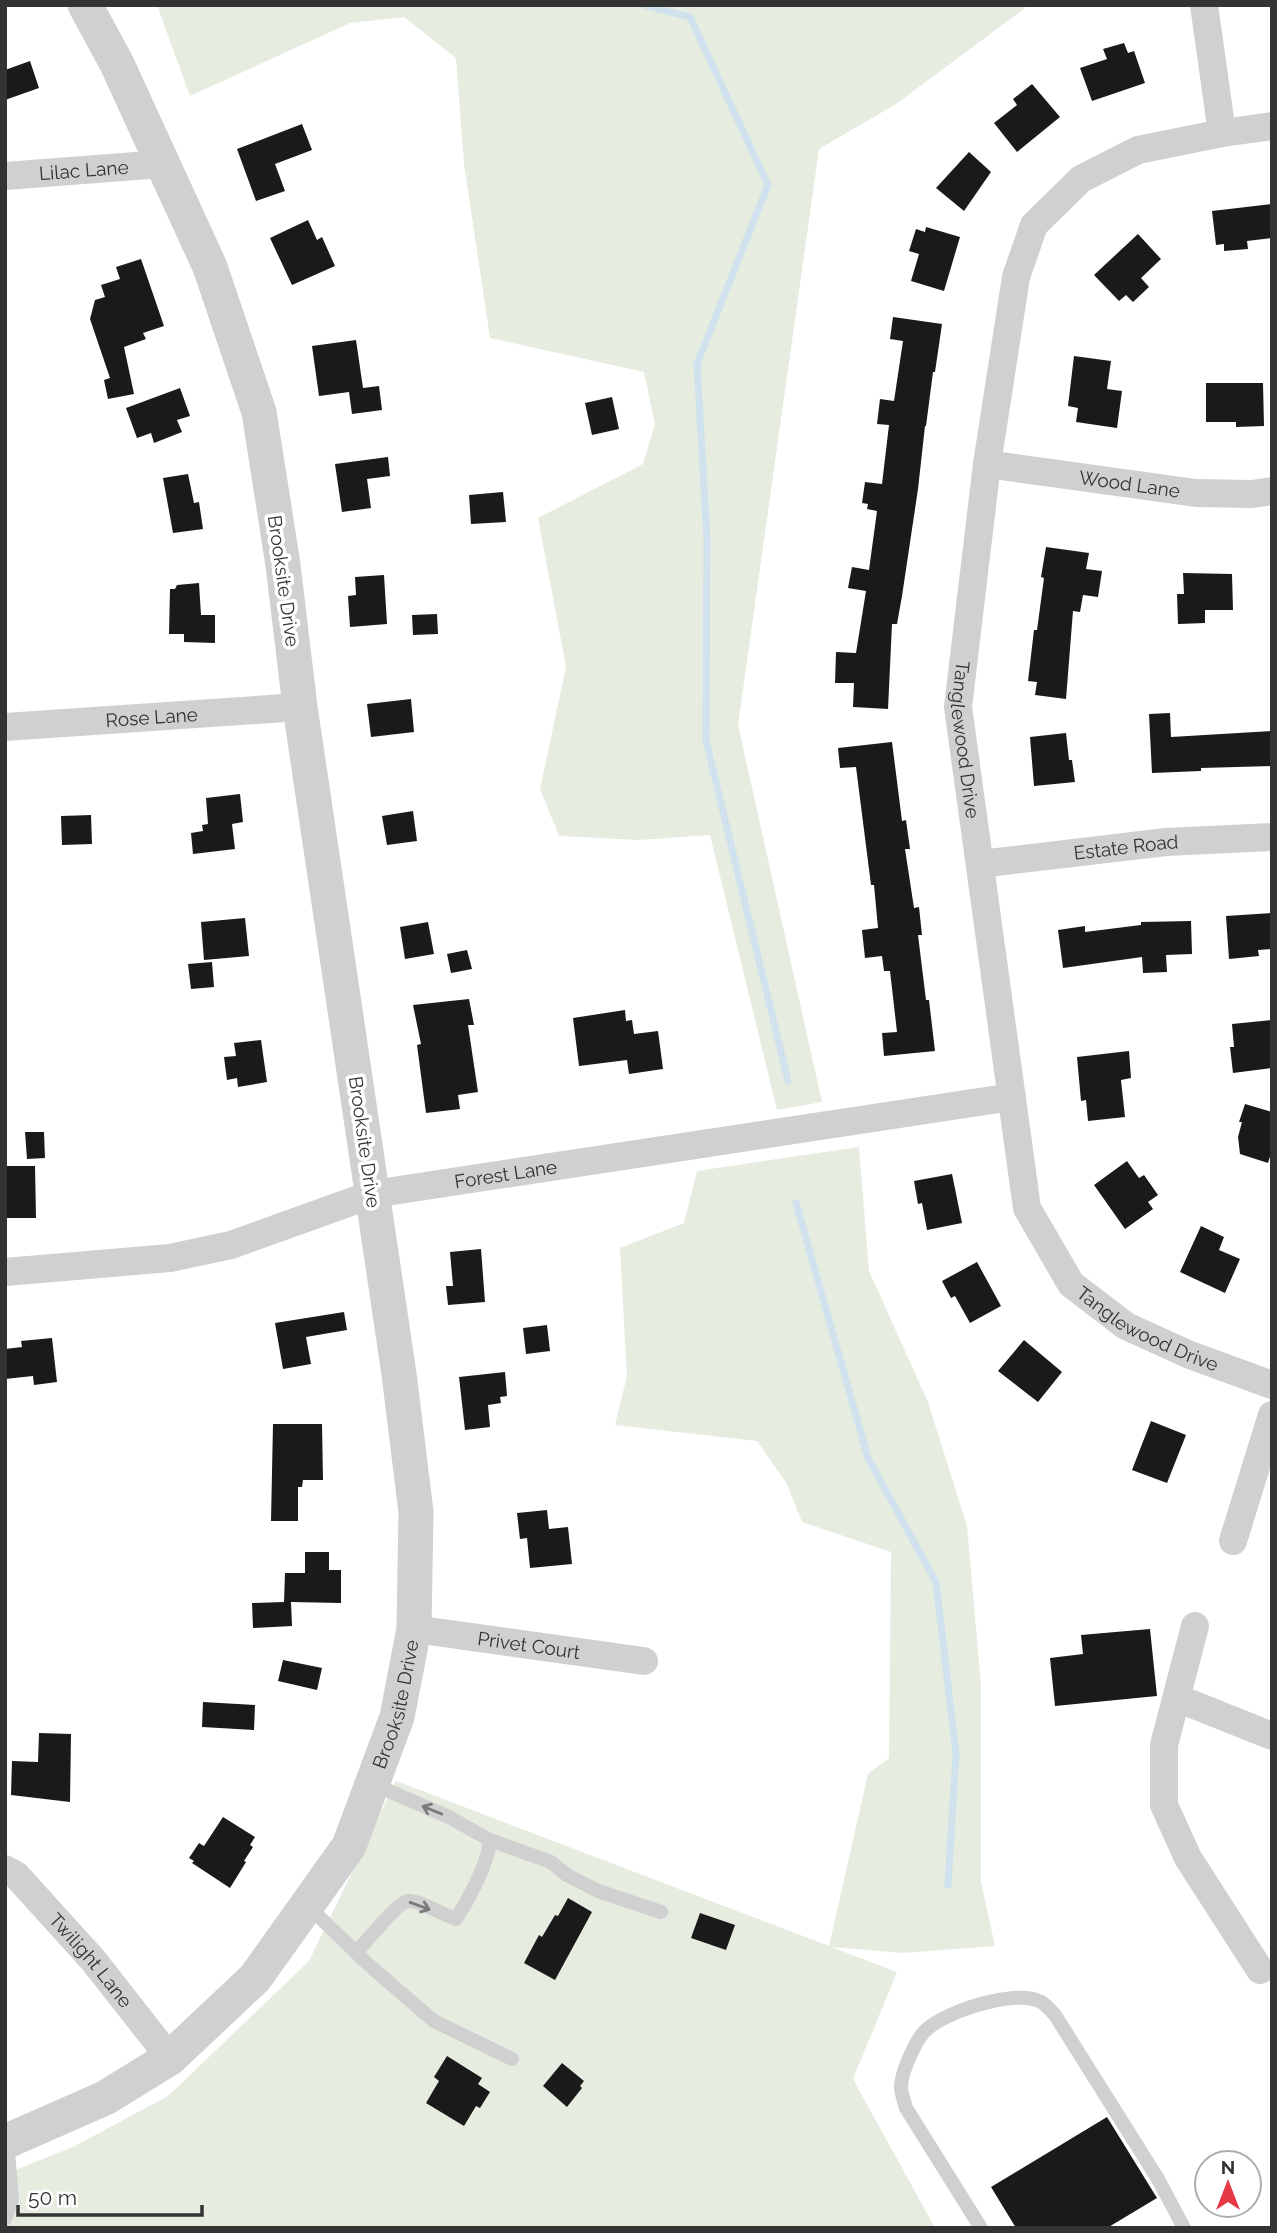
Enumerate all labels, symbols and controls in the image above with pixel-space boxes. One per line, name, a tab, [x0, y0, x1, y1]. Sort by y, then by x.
street label: Lilac Lane	[38, 156, 129, 184]
street label: Wood Lane	[1078, 466, 1181, 502]
street label: Brooksite Drive	[264, 514, 304, 648]
street label: Tanglewood Drive	[947, 660, 984, 820]
street label: Rose Lane	[105, 703, 198, 731]
street label: Estate Road	[1072, 830, 1179, 864]
street label: Brooksite Drive	[345, 1075, 385, 1209]
street label: Forest Lane	[453, 1155, 558, 1193]
street label: Tanglewood Drive	[1072, 1281, 1221, 1375]
street label: Privet Court	[476, 1627, 582, 1663]
street label: Brooksite Drive	[368, 1638, 423, 1772]
one-way arrow	[422, 1803, 443, 1816]
one-way arrow	[409, 1901, 430, 1913]
street label: Twilight Lane	[45, 1908, 137, 2012]
north arrow	[1193, 2149, 1263, 2219]
text: N	[1221, 2156, 1235, 2178]
scale bar	[18, 2174, 201, 2218]
text: 50 m	[28, 2185, 77, 2210]

